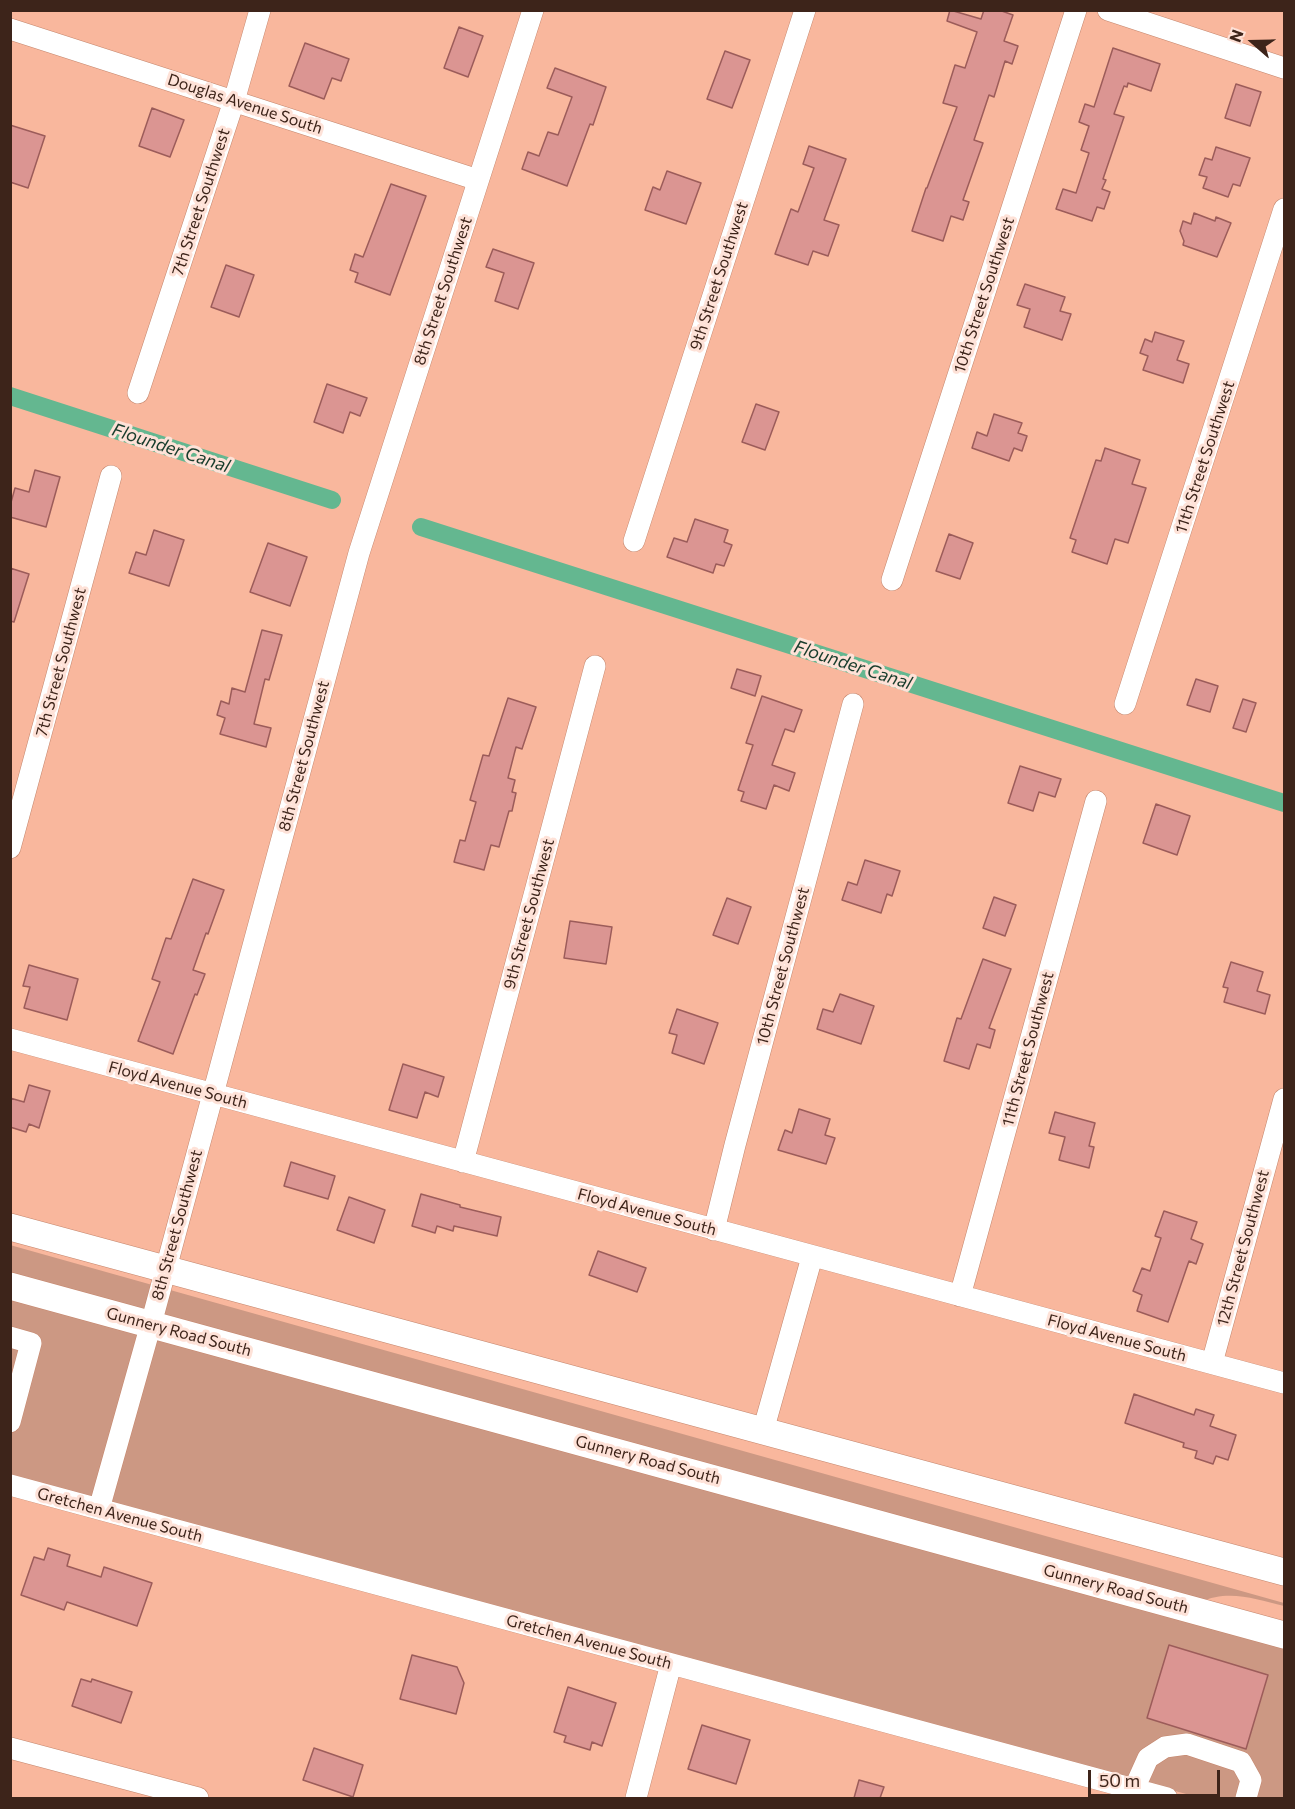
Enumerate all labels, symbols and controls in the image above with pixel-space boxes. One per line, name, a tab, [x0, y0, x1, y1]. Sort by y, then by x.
north arrow	[1223, 12, 1283, 72]
text: N	[1225, 27, 1247, 45]
street label: Douglas Avenue South	[165, 70, 325, 138]
street label: 7th Street Southwest	[168, 126, 234, 278]
street label: 9th Street Southwest	[686, 199, 752, 353]
street label: 8th Street Southwest	[410, 214, 476, 368]
street label: 10th Street Southwest	[950, 215, 1018, 375]
street label: 11th Street Southwest	[1171, 378, 1239, 536]
water label: Flounder Canal	[109, 419, 233, 477]
street label: 7th Street Southwest	[32, 585, 90, 739]
water label: Flounder Canal	[791, 636, 915, 694]
street label: 8th Street Southwest	[275, 679, 333, 833]
street label: 9th Street Southwest	[500, 837, 558, 991]
street label: 10th Street Southwest	[753, 885, 813, 1047]
street label: 11th Street Southwest	[998, 970, 1058, 1128]
street label: Floyd Avenue South	[106, 1057, 250, 1113]
street label: 8th Street Southwest	[148, 1148, 206, 1302]
street label: 12th Street Southwest	[1213, 1168, 1273, 1328]
street label: Floyd Avenue South	[575, 1184, 719, 1240]
street label: Gunnery Road South	[104, 1303, 254, 1361]
street label: Floyd Avenue South	[1045, 1310, 1189, 1366]
street label: Gunnery Road South	[573, 1431, 723, 1489]
street label: Gretchen Avenue South	[35, 1484, 205, 1546]
street label: Gunnery Road South	[1041, 1560, 1191, 1618]
street label: Gretchen Avenue South	[504, 1611, 674, 1673]
scale bar	[1091, 1758, 1223, 1796]
text: 50 m	[1099, 1769, 1140, 1791]

